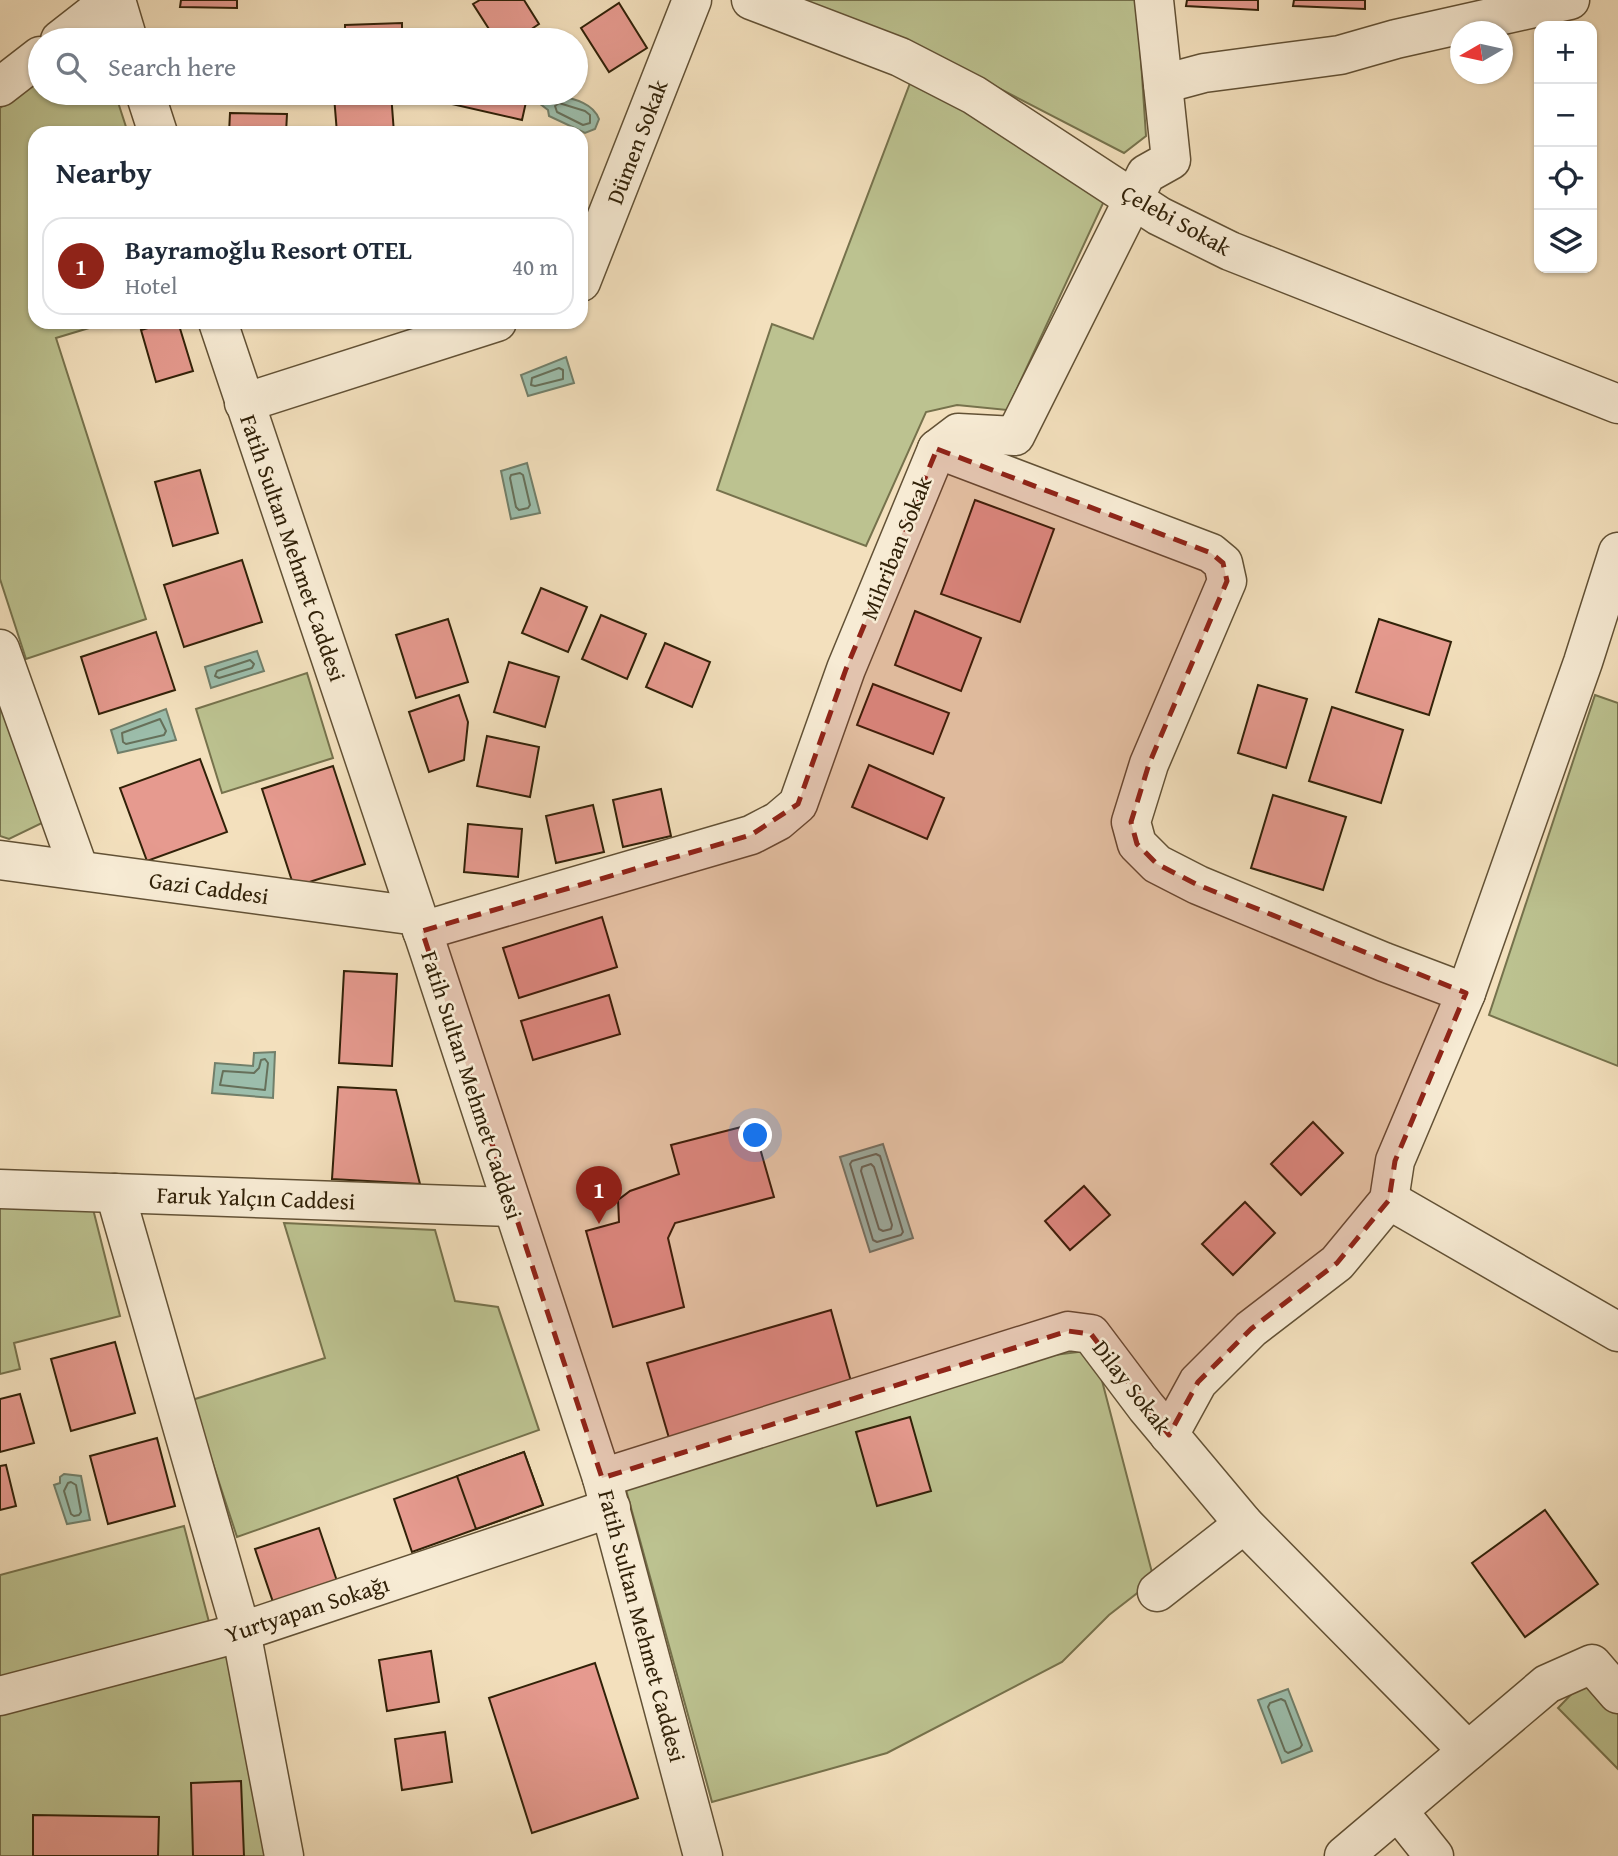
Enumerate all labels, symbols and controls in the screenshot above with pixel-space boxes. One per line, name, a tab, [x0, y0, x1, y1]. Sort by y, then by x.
north arrow	[1450, 21, 1513, 84]
map controls	[1534, 21, 1597, 273]
button: +	[1534, 21, 1597, 84]
search box	[28, 28, 588, 105]
text: Search here	[108, 47, 236, 86]
icon: search	[52, 48, 90, 86]
street label: Dümen Sokak	[598, 74, 676, 209]
button: −	[1534, 84, 1597, 147]
button: locate	[1534, 147, 1597, 210]
text: Nearby	[56, 150, 152, 194]
street label: Çelebi Sokak	[1115, 176, 1238, 264]
button: layers	[1534, 210, 1597, 273]
text: Bayramoğlu Resort OTEL	[125, 230, 412, 269]
text: 1	[75, 250, 87, 283]
text: 40 m	[512, 250, 558, 283]
text: Hotel	[125, 269, 177, 302]
street label: Fatih Sultan Mehmet Caddesi	[232, 410, 355, 686]
street label: Mihriban Sokak	[852, 471, 939, 625]
street label: Gazi Caddesi	[147, 863, 271, 912]
street label: Fatih Sultan Mehmet Caddesi	[413, 946, 532, 1223]
your location	[738, 1118, 772, 1152]
pin: 1	[576, 1166, 622, 1224]
street label: Faruk Yalçın Caddesi	[156, 1178, 356, 1217]
street label: Dilay Sokak	[1085, 1333, 1180, 1441]
street label: Fatih Sultan Mehmet Caddesi	[590, 1486, 695, 1766]
street label: Yurtyapan Sokağı	[221, 1566, 393, 1651]

